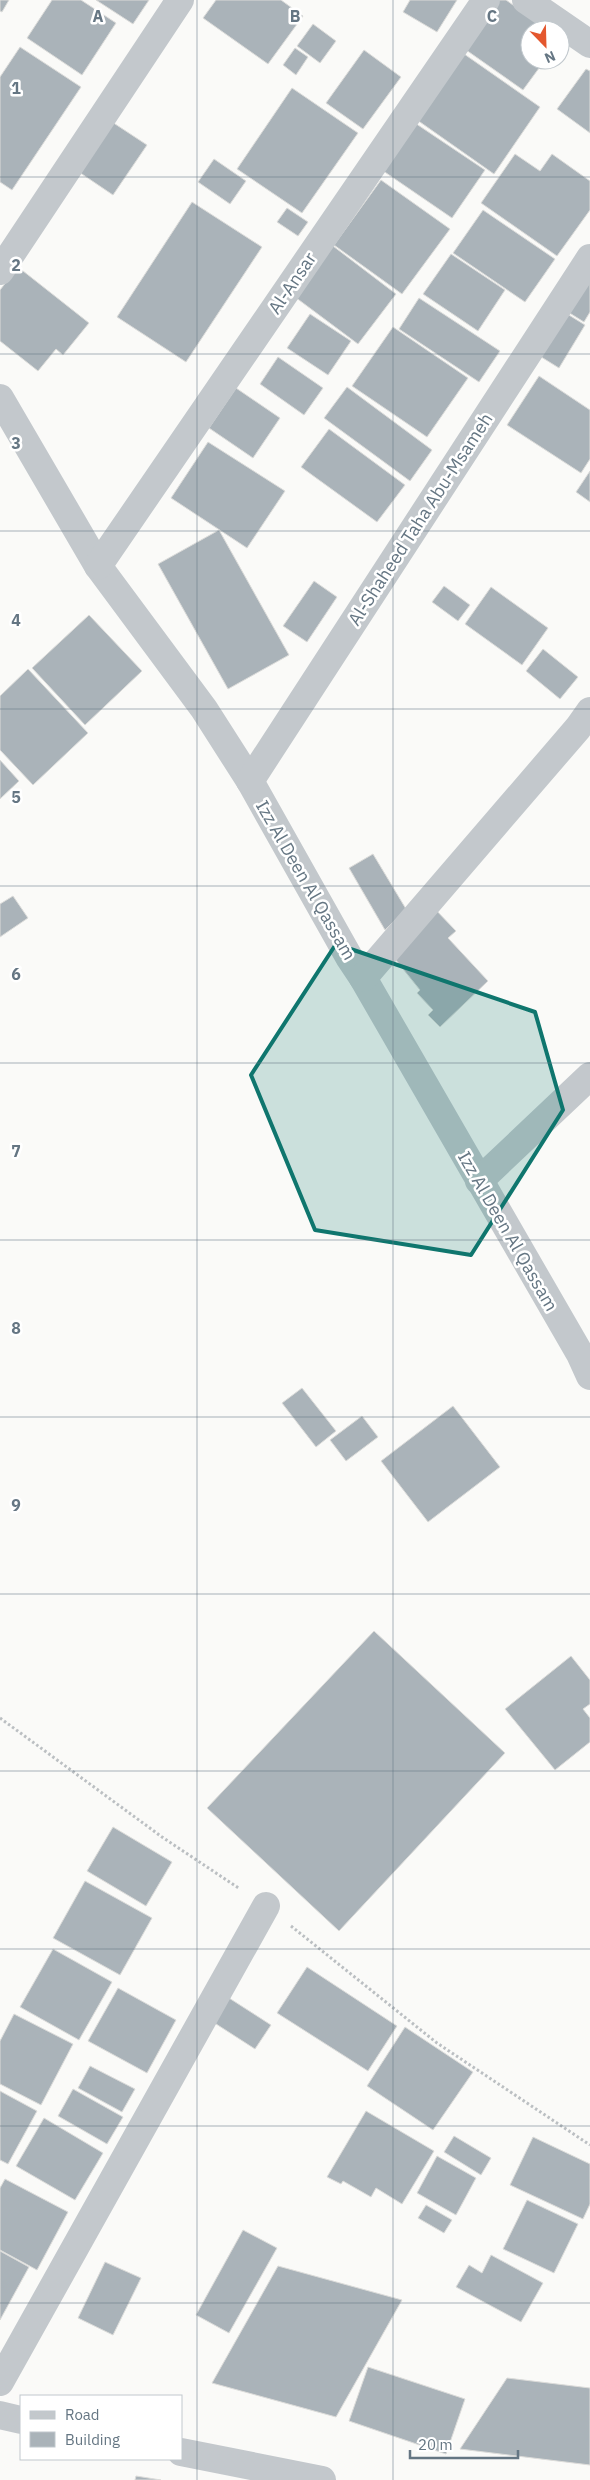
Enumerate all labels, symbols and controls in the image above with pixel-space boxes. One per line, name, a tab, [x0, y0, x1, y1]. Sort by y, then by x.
text: A	[93, 6, 104, 26]
text: B	[290, 6, 301, 26]
text: C	[487, 6, 497, 26]
north arrow	[520, 20, 570, 70]
text: N	[542, 47, 558, 67]
text: 1	[11, 78, 21, 98]
street label: Al-Ansar	[263, 247, 321, 318]
text: 2	[11, 255, 21, 275]
street label: Al-Shaheed Taha Abu-Msameh	[343, 408, 497, 630]
text: 3	[11, 433, 21, 453]
text: 4	[11, 610, 21, 630]
text: 5	[11, 787, 21, 807]
street label: Izz Al Deen Al Qassam	[251, 796, 361, 964]
text: 6	[11, 964, 21, 984]
text: 7	[11, 1141, 21, 1161]
street label: Izz Al Deen Al Qassam	[453, 1147, 563, 1315]
text: 8	[11, 1318, 21, 1338]
text: 9	[11, 1495, 21, 1515]
legend	[20, 2395, 182, 2460]
text: Road	[65, 2405, 100, 2424]
scale bar	[410, 2428, 518, 2460]
text: Building	[65, 2430, 120, 2449]
text: 20 m	[418, 2435, 453, 2454]

